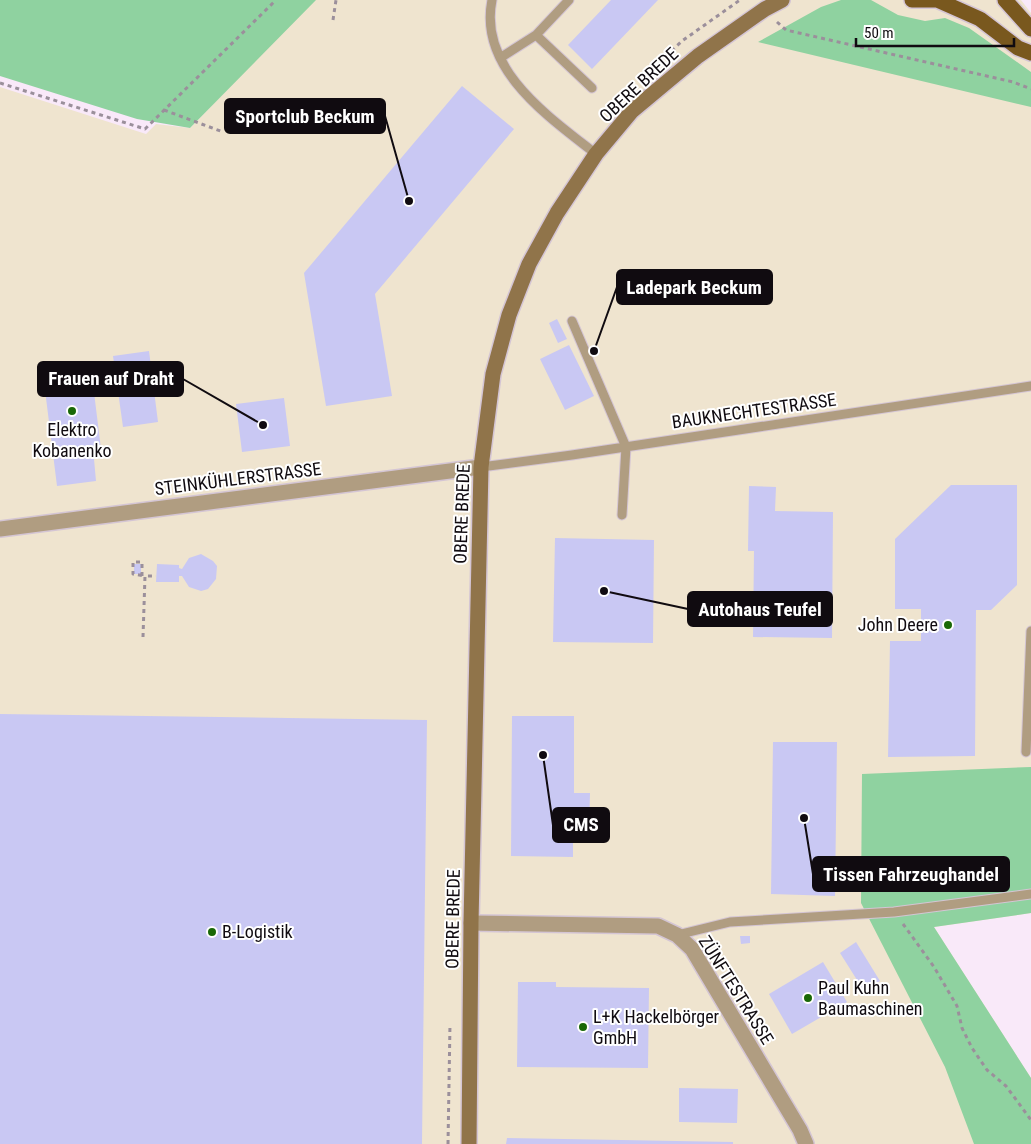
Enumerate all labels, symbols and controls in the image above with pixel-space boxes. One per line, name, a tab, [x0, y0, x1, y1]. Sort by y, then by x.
scale bar	[856, 15, 1014, 47]
text: 50 m	[864, 24, 894, 42]
street label: OBERE BREDE	[595, 43, 682, 126]
callout: Sportclub Beckum	[225, 99, 385, 133]
text: Sportclub Beckum	[235, 105, 375, 128]
callout: Ladepark Beckum	[617, 270, 772, 304]
text: Ladepark Beckum	[626, 276, 762, 299]
callout: Frauen auf Draht	[38, 362, 183, 396]
text: Frauen auf Draht	[48, 367, 174, 390]
street label: BAUKNECHTESTRASSE	[670, 389, 838, 432]
marker: Elektro Kobanenko	[66, 405, 78, 417]
place label: Elektro Kobanenko	[32, 419, 112, 461]
street label: STEINKÜHLERSTRASSE	[153, 458, 322, 499]
street label: OBERE BREDE	[449, 464, 474, 564]
callout: Autohaus Teufel	[688, 592, 832, 626]
text: Autohaus Teufel	[698, 598, 822, 621]
place label: John Deere	[858, 614, 938, 635]
marker: John Deere	[942, 619, 954, 631]
callout: CMS	[553, 808, 609, 842]
text: CMS	[563, 813, 599, 836]
callout: Tissen Fahrzeughandel	[813, 857, 1009, 891]
text: Tissen Fahrzeughandel	[823, 863, 999, 886]
street label: OBERE BREDE	[441, 869, 464, 969]
place label: B-Logistik	[222, 921, 293, 942]
marker: B-Logistik	[206, 926, 218, 938]
street label: ZÜNFTESTRASSE	[695, 932, 778, 1048]
place label: Paul Kuhn Baumaschinen	[818, 977, 923, 1019]
marker: Paul Kuhn Baumaschinen	[802, 992, 814, 1004]
place label: L+K Hackelbörger GmbH	[593, 1006, 720, 1048]
marker: L+K Hackelbörger GmbH	[577, 1021, 589, 1033]

